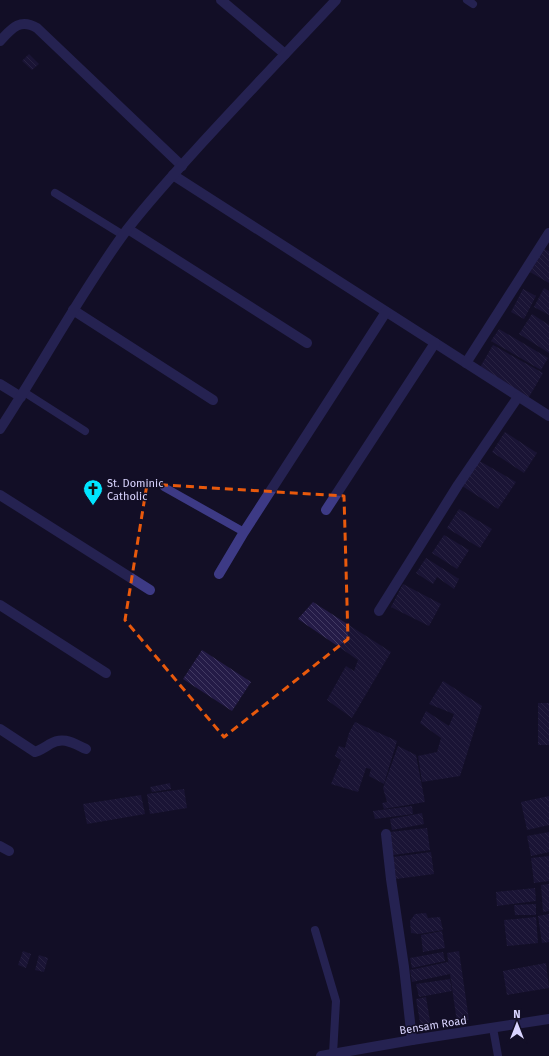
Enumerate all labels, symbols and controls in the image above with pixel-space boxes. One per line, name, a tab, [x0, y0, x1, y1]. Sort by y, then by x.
place label: St. Dominic Catholic	[107, 477, 163, 503]
church icon: St. Dominic Catholic	[82, 478, 104, 506]
north arrow	[497, 1004, 537, 1044]
text: N	[513, 1008, 521, 1021]
street label: Bensam Road	[399, 1014, 468, 1037]

